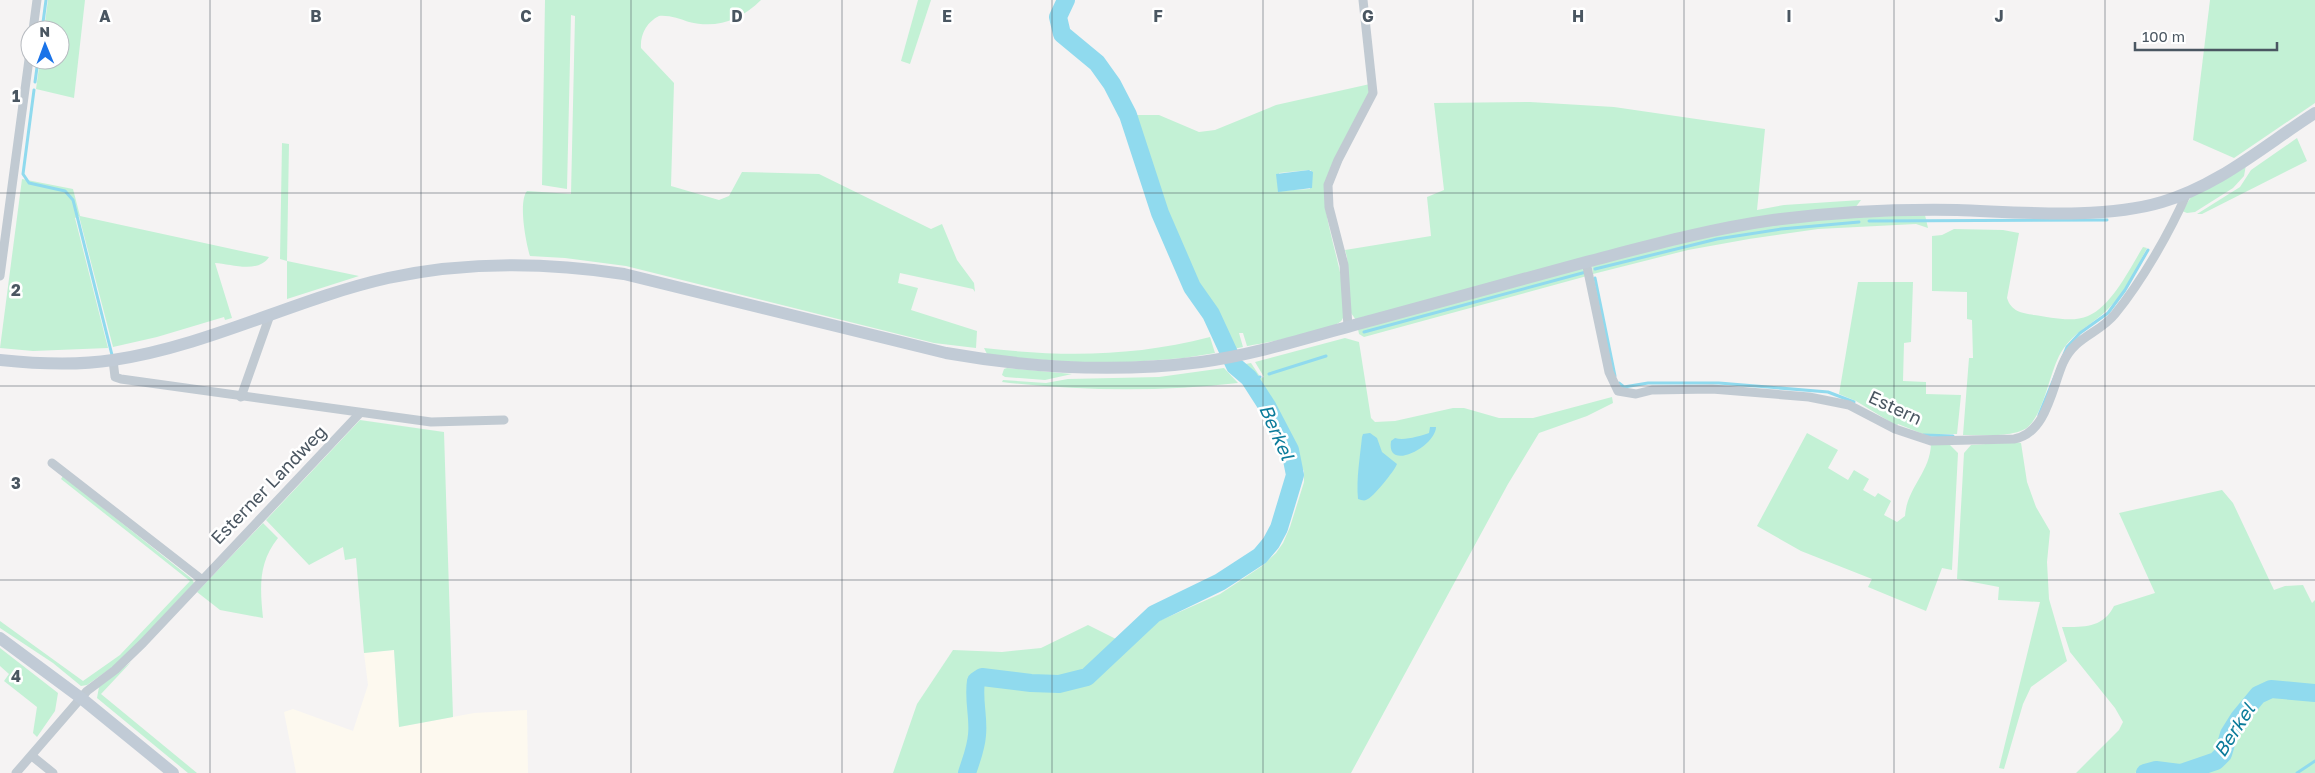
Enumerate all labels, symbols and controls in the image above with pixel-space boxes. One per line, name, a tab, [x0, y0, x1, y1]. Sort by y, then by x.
text: A	[99, 6, 111, 26]
text: B	[310, 6, 322, 26]
text: C	[520, 6, 532, 26]
text: D	[731, 6, 743, 26]
text: E	[942, 6, 952, 26]
text: F	[1153, 6, 1163, 26]
text: G	[1362, 6, 1374, 26]
text: H	[1572, 6, 1584, 26]
text: I	[1786, 6, 1792, 26]
text: J	[1994, 6, 2004, 26]
north arrow	[20, 20, 70, 70]
scale bar	[2135, 20, 2278, 52]
text: N	[39, 23, 50, 40]
text: 100 m	[2142, 27, 2185, 45]
text: 1	[12, 86, 20, 106]
text: 2	[11, 280, 21, 300]
street label: Estern	[1865, 385, 1926, 429]
water label: Berkel	[1255, 400, 1300, 464]
street label: Esterner Landweg	[206, 420, 331, 548]
text: 3	[11, 473, 21, 493]
text: 4	[11, 666, 21, 686]
water label: Berkel	[2208, 698, 2260, 761]

